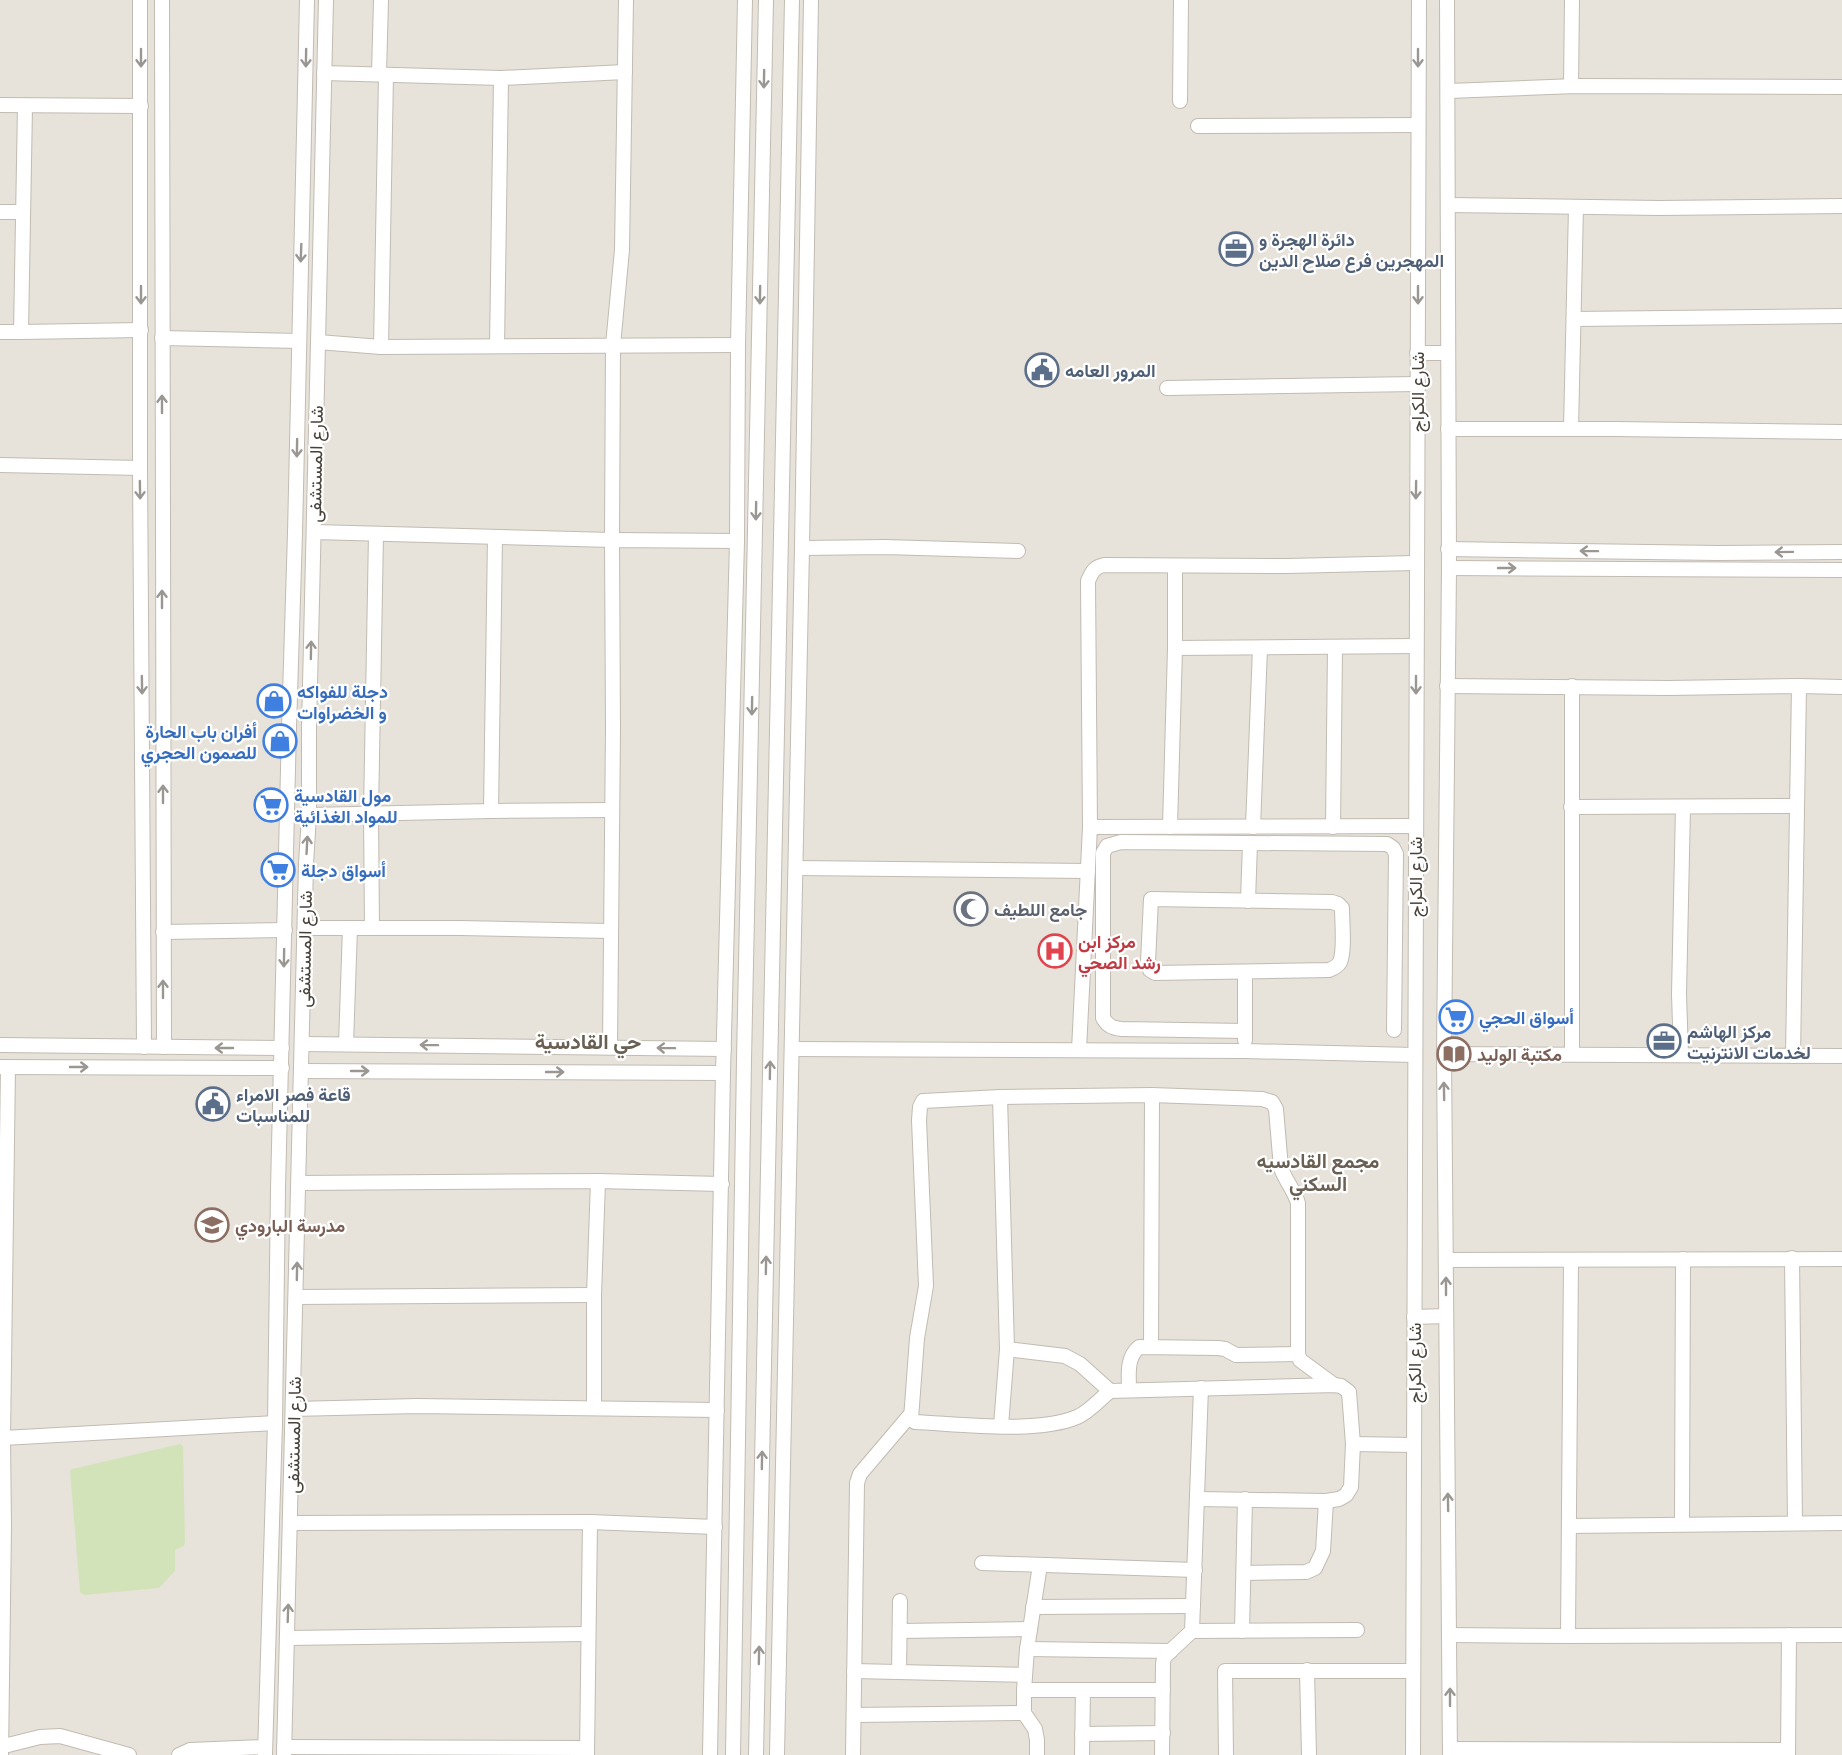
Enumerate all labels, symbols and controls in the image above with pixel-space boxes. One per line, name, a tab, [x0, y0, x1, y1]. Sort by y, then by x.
one-way arrow	[135, 48, 147, 68]
one-way arrow	[300, 48, 312, 68]
one-way arrow	[1412, 48, 1424, 68]
one-way arrow	[759, 69, 770, 89]
place label: دائرة الهجرة و المهجرين فرع صلاح الدين	[1259, 228, 1444, 273]
office icon: دائرة الهجرة و المهجرين فرع صلاح الدين	[1218, 231, 1254, 267]
one-way arrow	[295, 243, 307, 263]
one-way arrow	[135, 285, 147, 305]
one-way arrow	[754, 285, 766, 305]
one-way arrow	[1412, 285, 1424, 305]
public building icon: المرور العامه	[1024, 352, 1060, 388]
street label: شارع الكراج	[1406, 352, 1430, 432]
place label: المرور العامه	[1065, 359, 1156, 382]
one-way arrow	[156, 394, 168, 414]
street label: شارع المستشفى	[303, 405, 329, 523]
one-way arrow	[291, 438, 303, 458]
one-way arrow	[134, 480, 146, 500]
one-way arrow	[1410, 480, 1422, 500]
one-way arrow	[750, 501, 762, 521]
one-way arrow	[1579, 546, 1599, 557]
one-way arrow	[1774, 547, 1794, 558]
one-way arrow	[1497, 562, 1517, 574]
one-way arrow	[156, 589, 168, 609]
one-way arrow	[305, 640, 317, 660]
one-way arrow	[136, 675, 148, 695]
one-way arrow	[1410, 675, 1422, 695]
place label: دجلة للفواكه و الخضراوات	[297, 680, 388, 724]
shop icon: دجلة للفواكه و الخضراوات	[256, 683, 292, 719]
one-way arrow	[746, 696, 757, 716]
place label: أفران باب الحارة للصمون الحجري	[141, 720, 257, 768]
shop icon: أفران باب الحارة للصمون الحجري	[262, 723, 298, 759]
one-way arrow	[157, 784, 169, 804]
place label: مول القادسية للمواد الغذائية	[294, 784, 398, 828]
supermarket icon: مول القادسية للمواد الغذائية	[253, 787, 289, 823]
one-way arrow	[302, 835, 313, 855]
street label: شارع الكراج	[1404, 837, 1428, 917]
supermarket icon: أسواق دجلة	[260, 852, 296, 888]
place label: أسواق دجلة	[301, 859, 386, 882]
street label: شارع المستشفى	[292, 890, 318, 1008]
mosque icon: جامع اللطیف	[953, 891, 989, 927]
place label: جامع اللطیف	[994, 898, 1087, 922]
place label: مركز ابن رشد الصحي	[1078, 930, 1161, 978]
hospital icon: مركز ابن رشد الصحي	[1037, 933, 1073, 969]
one-way arrow	[279, 948, 290, 968]
one-way arrow	[157, 979, 169, 999]
supermarket icon: أسواق الحجي	[1438, 999, 1474, 1035]
place label: أسواق الحجي	[1479, 1006, 1574, 1033]
place label: مركز الهاشم لخدمات الانترنيت	[1687, 1020, 1811, 1064]
office icon: مركز الهاشم لخدمات الانترنيت	[1646, 1023, 1682, 1059]
district label: حي القادسية	[535, 1028, 641, 1059]
library icon: مكتبة الوليد	[1436, 1036, 1472, 1072]
one-way arrow	[419, 1039, 439, 1051]
one-way arrow	[214, 1042, 234, 1054]
one-way arrow	[656, 1042, 676, 1054]
place label: مكتبة الوليد	[1477, 1043, 1562, 1066]
one-way arrow	[765, 1060, 776, 1080]
one-way arrow	[69, 1061, 89, 1073]
one-way arrow	[349, 1065, 369, 1077]
one-way arrow	[544, 1066, 564, 1078]
one-way arrow	[1438, 1081, 1450, 1101]
place label: قاعة فصر الامراء للمناسبات	[236, 1083, 351, 1127]
public building icon: قاعة فصر الامراء للمناسبات	[195, 1086, 231, 1122]
district label: مجمع القادسيه السكني	[1257, 1148, 1380, 1201]
school or university icon: مدرسة البارودي	[194, 1207, 230, 1243]
place label: مدرسة البارودي	[235, 1214, 346, 1241]
one-way arrow	[761, 1255, 772, 1275]
one-way arrow	[291, 1261, 302, 1281]
one-way arrow	[1440, 1276, 1452, 1296]
street label: شارع الكراج	[1403, 1323, 1427, 1403]
street label: شارع المستشفى	[281, 1376, 307, 1494]
one-way arrow	[757, 1450, 768, 1470]
one-way arrow	[1442, 1492, 1454, 1512]
one-way arrow	[283, 1603, 294, 1623]
one-way arrow	[753, 1645, 764, 1665]
one-way arrow	[1444, 1687, 1455, 1707]

